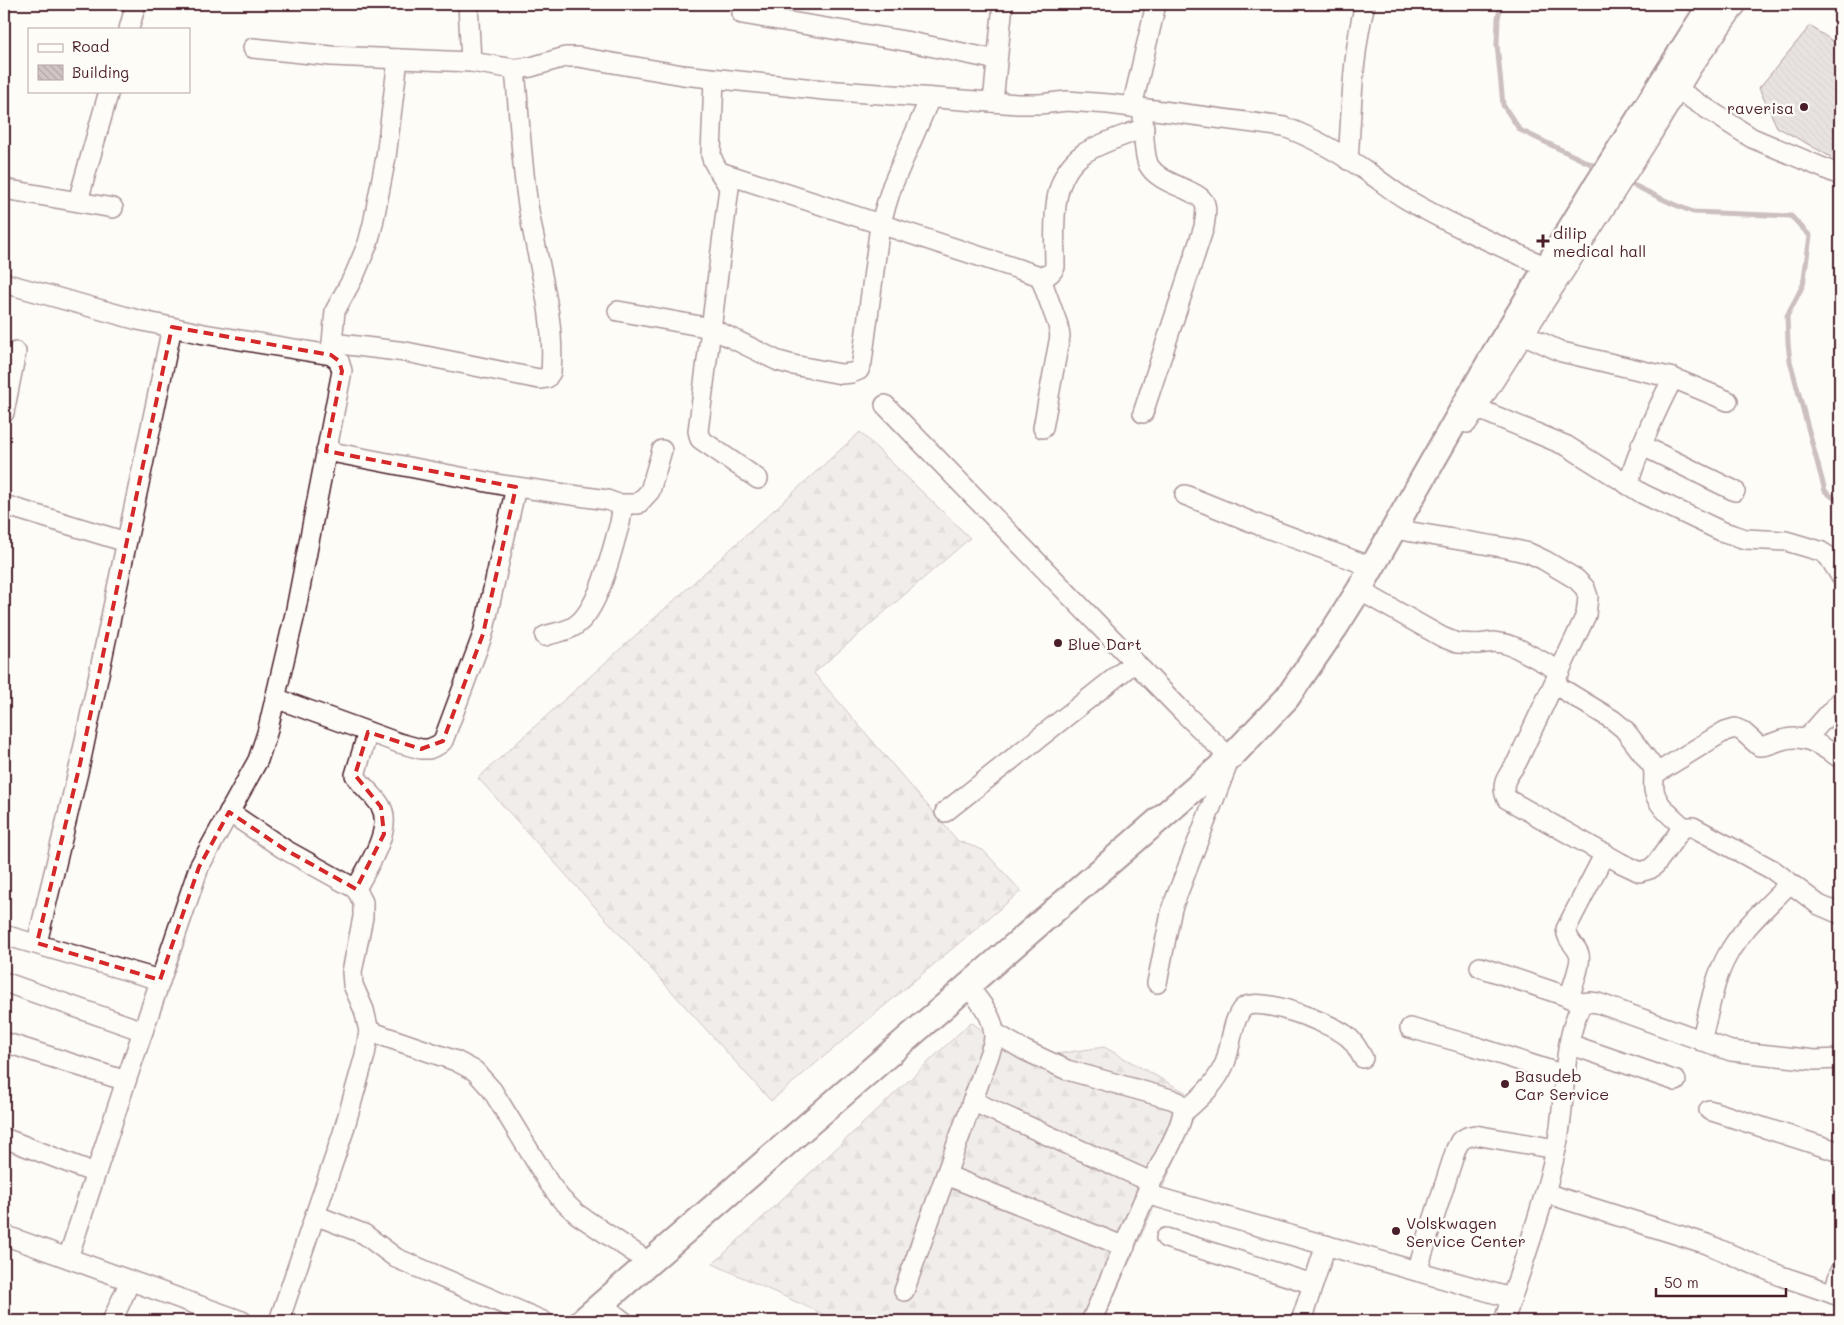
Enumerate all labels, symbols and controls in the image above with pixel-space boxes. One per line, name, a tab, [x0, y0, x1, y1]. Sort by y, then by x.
legend	[28, 28, 190, 92]
text: Road	[72, 36, 109, 56]
text: Building	[72, 62, 129, 82]
place label: raverisa	[1727, 97, 1794, 118]
marker: raverisa	[1798, 101, 1810, 113]
place label: dilip medical hall	[1553, 222, 1646, 261]
marker: dilip medical hall	[1537, 235, 1549, 247]
place label: Blue Dart	[1068, 633, 1142, 654]
marker: Blue Dart	[1052, 637, 1064, 649]
place label: Basudeb Car Service	[1515, 1065, 1609, 1104]
marker: Basudeb Car Service	[1499, 1078, 1511, 1090]
place label: Volskwagen Service Center	[1406, 1212, 1526, 1251]
marker: Volskwagen Service Center	[1390, 1225, 1402, 1237]
scale bar	[1656, 1265, 1786, 1297]
text: 50 m	[1664, 1272, 1699, 1292]

